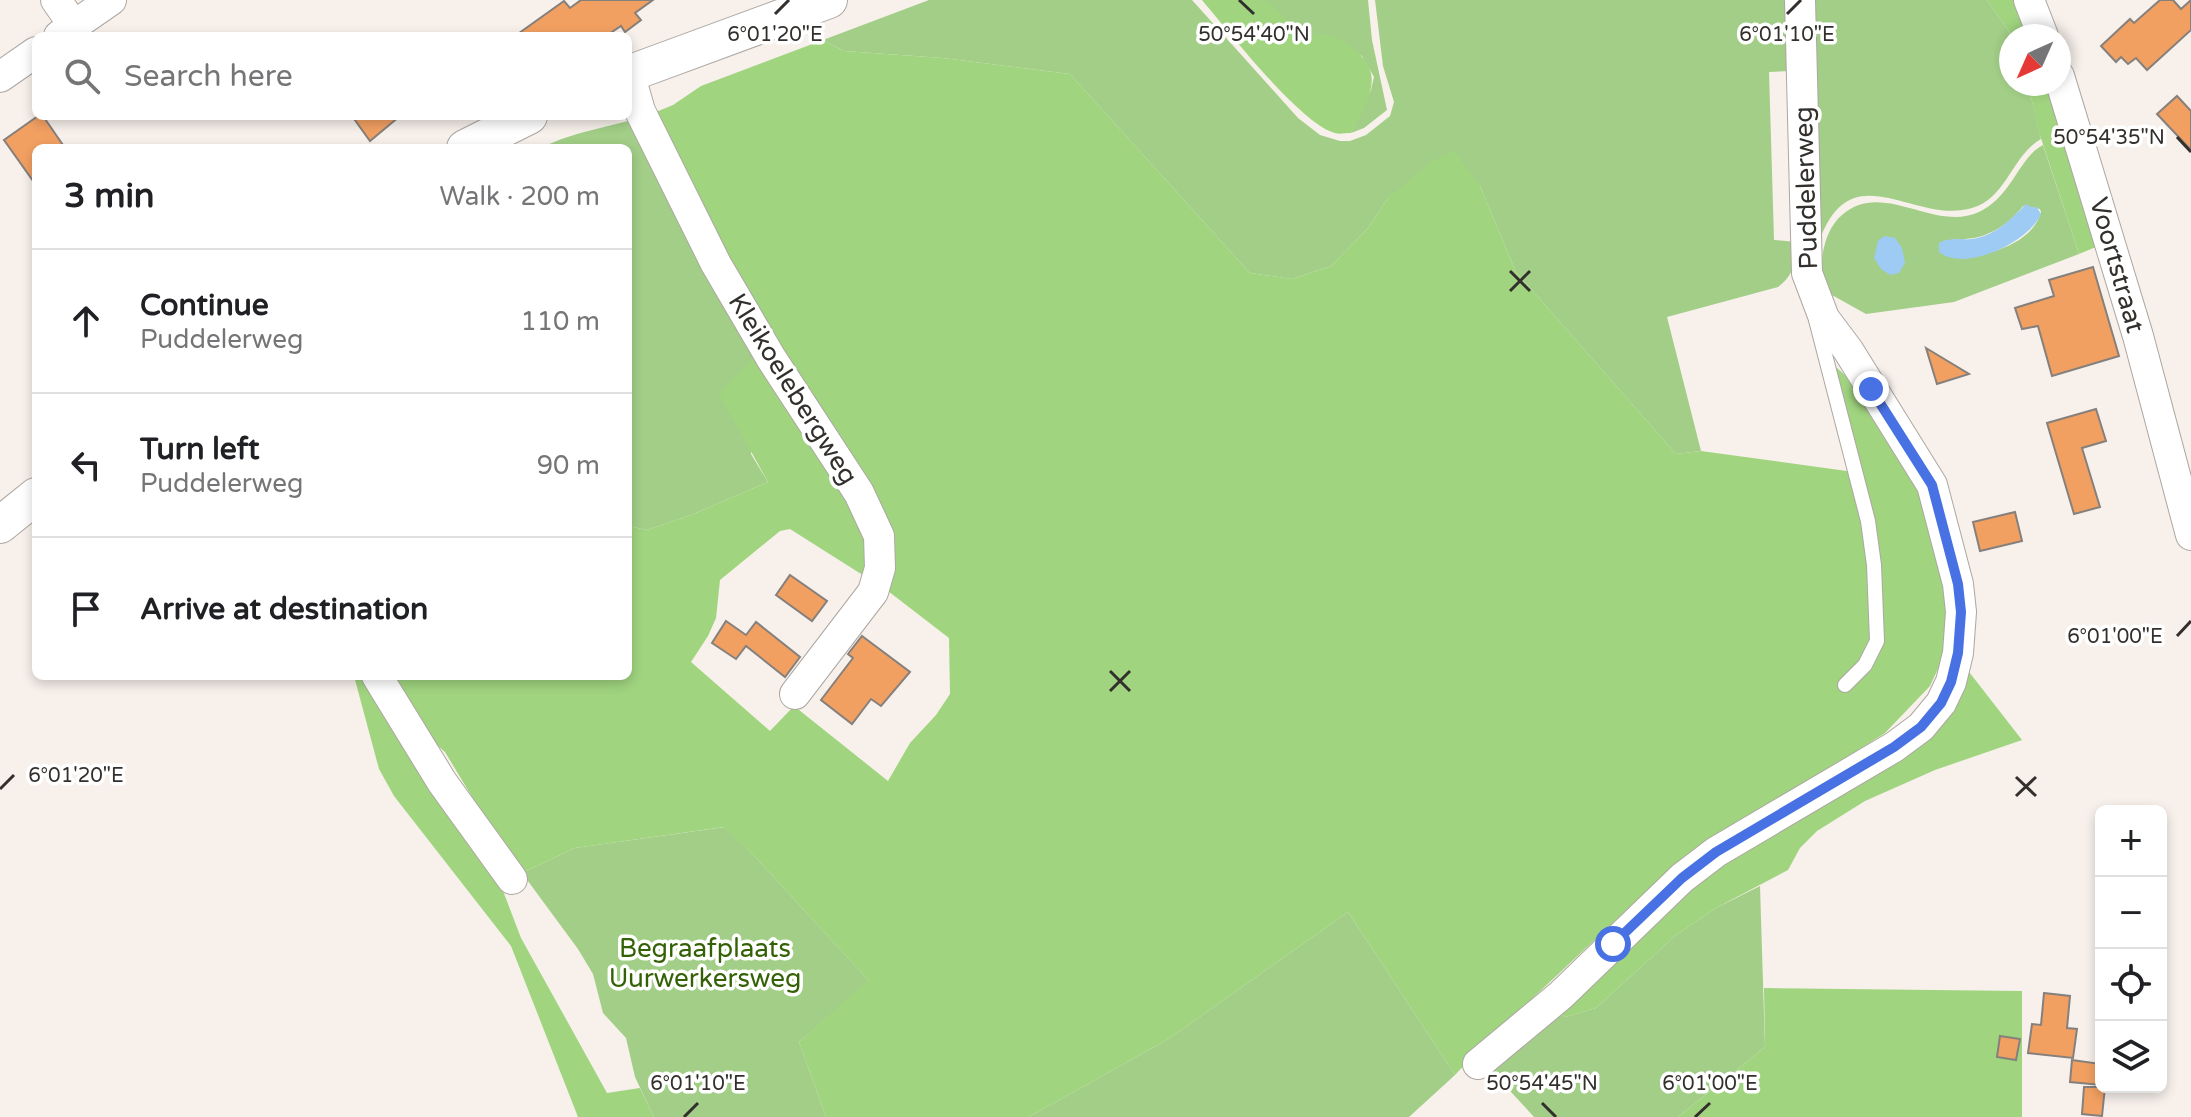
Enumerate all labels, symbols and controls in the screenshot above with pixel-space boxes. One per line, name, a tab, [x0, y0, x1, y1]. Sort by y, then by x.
text: 6°01'20"E	[727, 23, 823, 47]
text: 50°54'40"N	[1198, 23, 1310, 47]
text: 6°01'10"E	[1739, 23, 1835, 47]
north arrow	[1999, 24, 2071, 96]
search box	[32, 32, 632, 120]
icon: search	[60, 54, 104, 98]
text: Search here	[124, 58, 293, 95]
street label: Puddelerweg	[1788, 106, 1824, 270]
text: 50°54'35"N	[2053, 126, 2165, 150]
text: 3 min	[64, 176, 155, 217]
text: Walk · 200 m	[440, 181, 600, 212]
street label: Voortstraat	[2083, 194, 2151, 336]
text: Continue	[140, 287, 269, 324]
street label: Kleikoelebergweg	[722, 288, 864, 490]
icon: ahead	[64, 299, 108, 343]
text: 110 m	[520, 306, 600, 337]
text: Puddelerweg	[140, 324, 303, 355]
route end	[1853, 371, 1889, 407]
text: Turn left	[140, 431, 259, 468]
icon: left	[64, 443, 108, 487]
text: 90 m	[537, 450, 600, 481]
text: Puddelerweg	[140, 468, 303, 499]
icon: arrive	[64, 587, 108, 631]
text: Arrive at destination	[140, 591, 428, 628]
text: 6°01'00"E	[2067, 625, 2163, 649]
text: 6°01'20"E	[28, 764, 124, 788]
map controls	[2095, 805, 2167, 1093]
button: +	[2095, 805, 2167, 877]
button: −	[2095, 877, 2167, 949]
route start	[1595, 926, 1631, 962]
park label: Begraafplaats Uurwerkersweg	[609, 933, 801, 994]
button: locate	[2095, 949, 2167, 1021]
button: layers	[2095, 1021, 2167, 1093]
text: 6°01'10"E	[650, 1072, 746, 1096]
text: 50°54'45"N	[1486, 1072, 1598, 1096]
text: 6°01'00"E	[1662, 1072, 1758, 1096]

